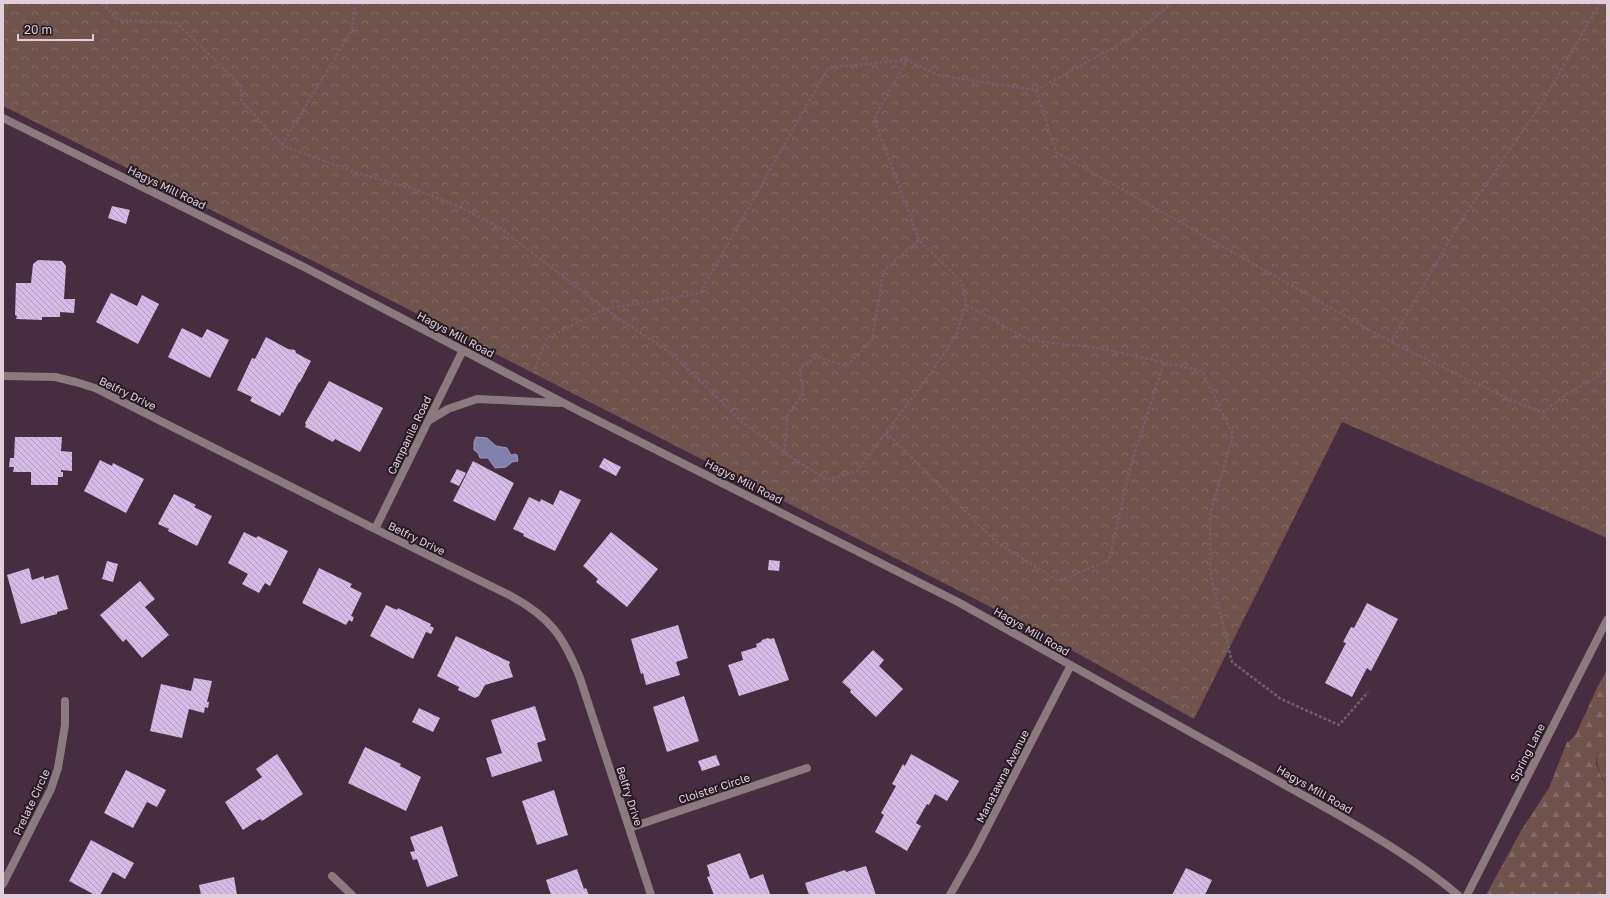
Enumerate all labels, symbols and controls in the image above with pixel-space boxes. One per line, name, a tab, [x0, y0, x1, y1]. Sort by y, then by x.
scale bar	[18, 16, 93, 42]
text: 20 m	[24, 22, 52, 37]
street label: Hagys Mill Road	[126, 162, 208, 212]
street label: Hagys Mill Road	[415, 308, 497, 360]
street label: Belfry Drive	[97, 374, 159, 412]
street label: Campanile Road	[384, 394, 434, 476]
street label: Hagys Mill Road	[703, 456, 785, 506]
street label: Belfry Drive	[386, 519, 448, 557]
street label: Hagys Mill Road	[992, 604, 1072, 658]
street label: Spring Lane	[1507, 721, 1547, 783]
street label: Manatawna Avenue	[973, 727, 1031, 825]
street label: Hagys Mill Road	[1275, 762, 1355, 816]
street label: Belfry Drive	[614, 765, 646, 827]
street label: Prelate Circle	[10, 767, 52, 837]
street label: Cloister Circle	[677, 770, 751, 806]

